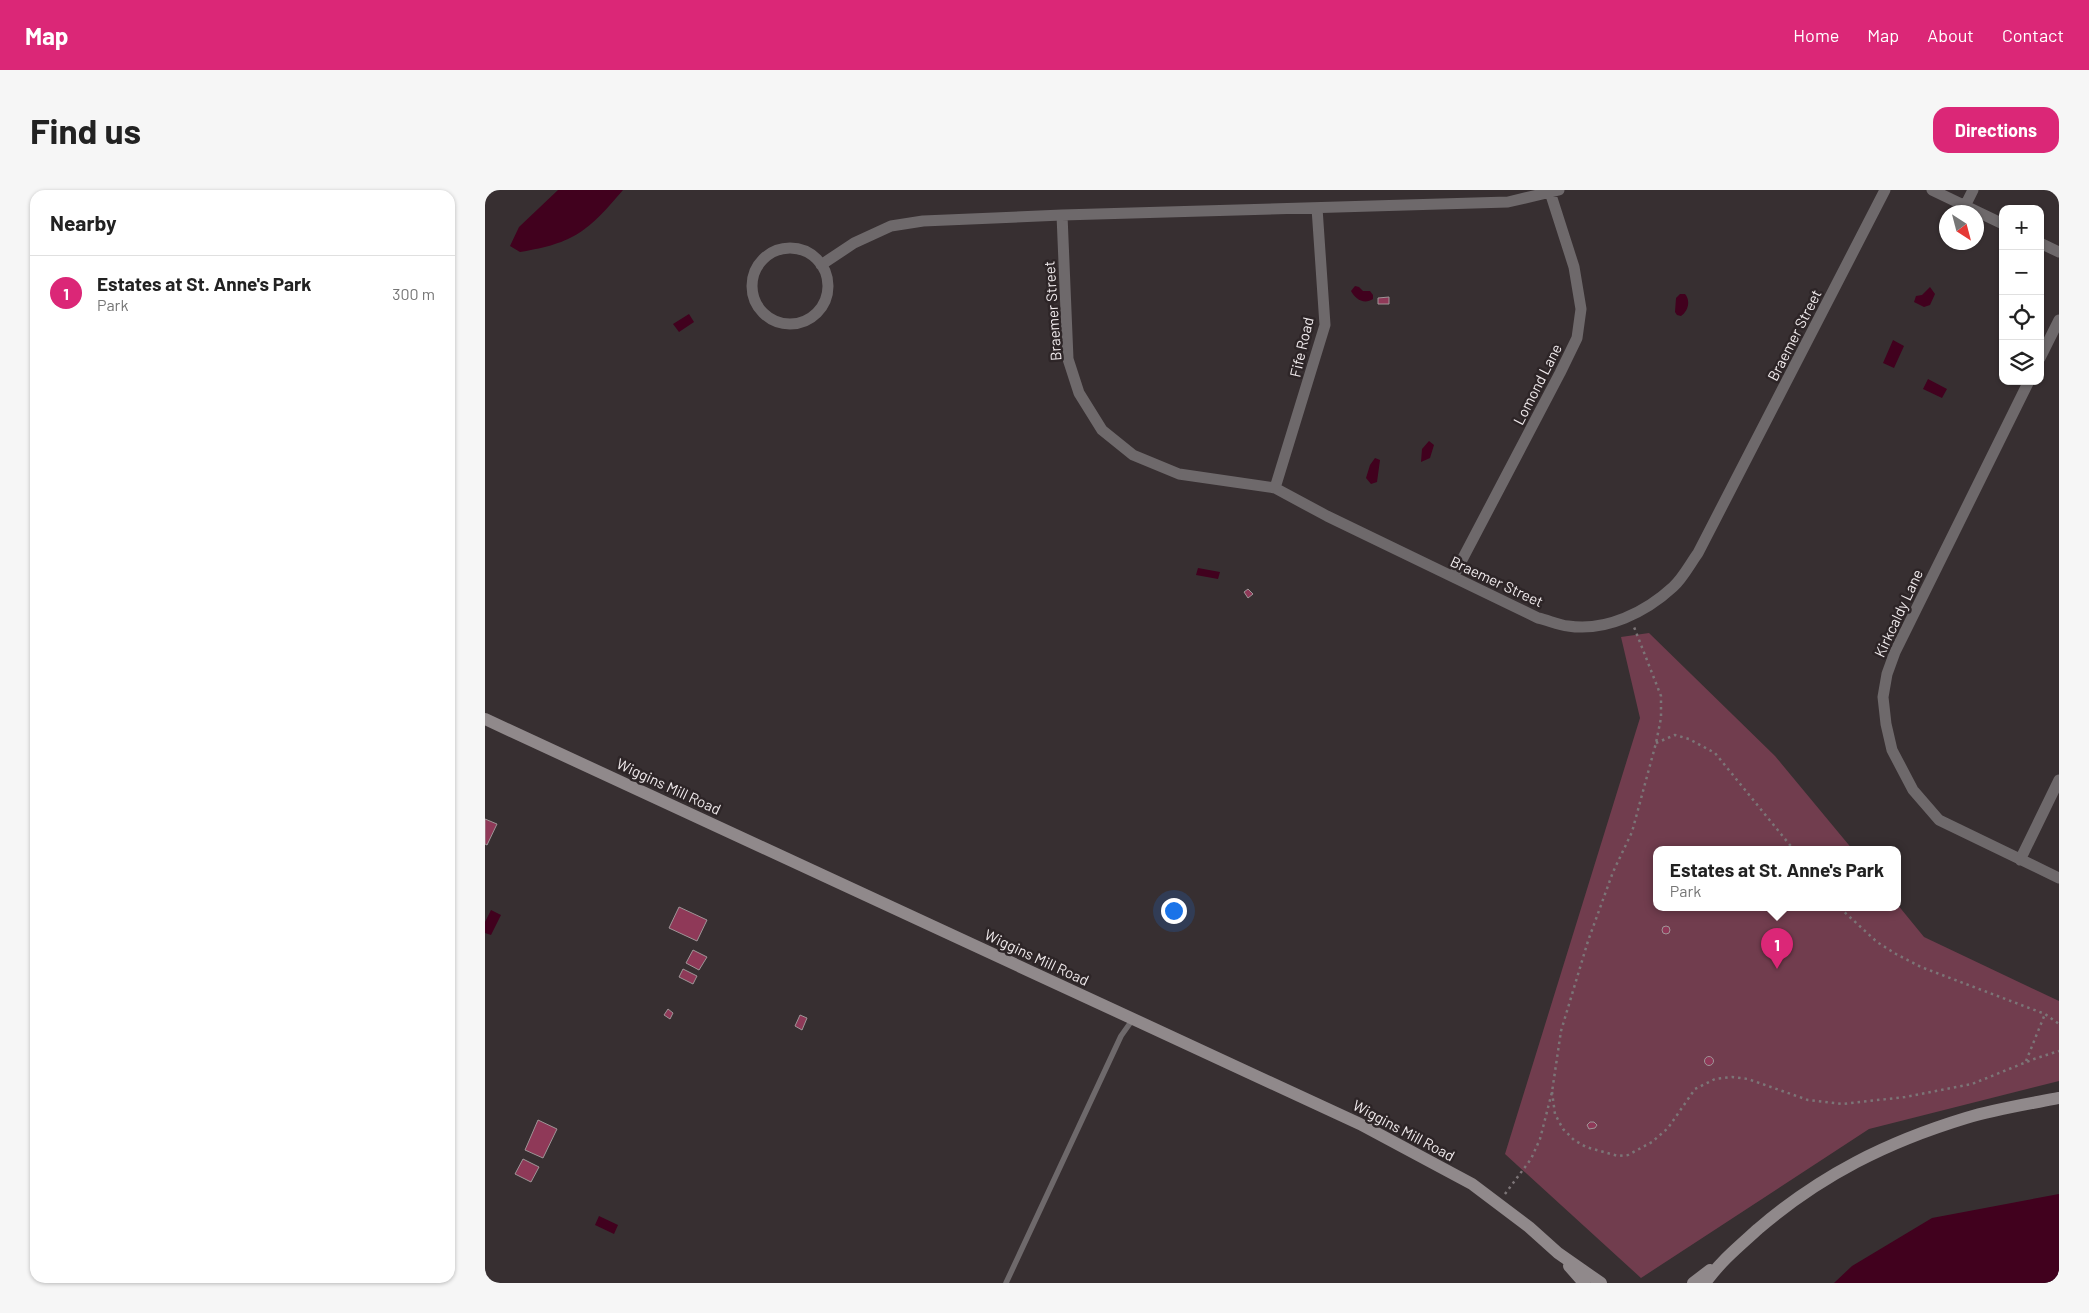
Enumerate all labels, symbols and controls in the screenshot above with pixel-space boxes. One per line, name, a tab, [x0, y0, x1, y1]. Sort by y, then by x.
text: Map	[25, 21, 68, 50]
text: Home	[1793, 24, 1839, 46]
text: Map	[1867, 24, 1899, 46]
text: About	[1927, 24, 1974, 46]
text: Contact	[2002, 24, 2064, 46]
button: Directions	[1933, 107, 2059, 153]
text: Find us	[30, 109, 141, 151]
north arrow	[1939, 205, 1984, 250]
map controls	[1999, 205, 2044, 385]
button: +	[1999, 205, 2044, 250]
text: Nearby	[50, 210, 116, 235]
button: −	[1999, 250, 2044, 295]
street label: Braemer Street	[1040, 260, 1064, 362]
text: Estates at St. Anne's Park	[97, 272, 311, 295]
text: 1	[63, 284, 69, 303]
text: 300 m	[392, 284, 435, 303]
street label: Braemer Street	[1763, 286, 1825, 384]
text: Park	[97, 295, 128, 314]
button: locate	[1999, 295, 2044, 340]
street label: Fife Road	[1285, 315, 1317, 379]
street label: Lomond Lane	[1509, 340, 1565, 428]
button: layers	[1999, 340, 2044, 385]
street label: Braemer Street	[1448, 552, 1546, 610]
street label: Kirkcaldy Lane	[1870, 566, 1926, 660]
street label: Wiggins Mill Road	[614, 754, 724, 818]
popup	[1653, 846, 1901, 911]
text: Estates at St. Anne's Park	[1670, 858, 1884, 881]
text: Park	[1670, 881, 1701, 900]
your location	[1161, 898, 1187, 924]
street label: Wiggins Mill Road	[982, 925, 1092, 989]
pin: 1	[1761, 928, 1793, 969]
street label: Wiggins Mill Road	[1350, 1096, 1458, 1164]

